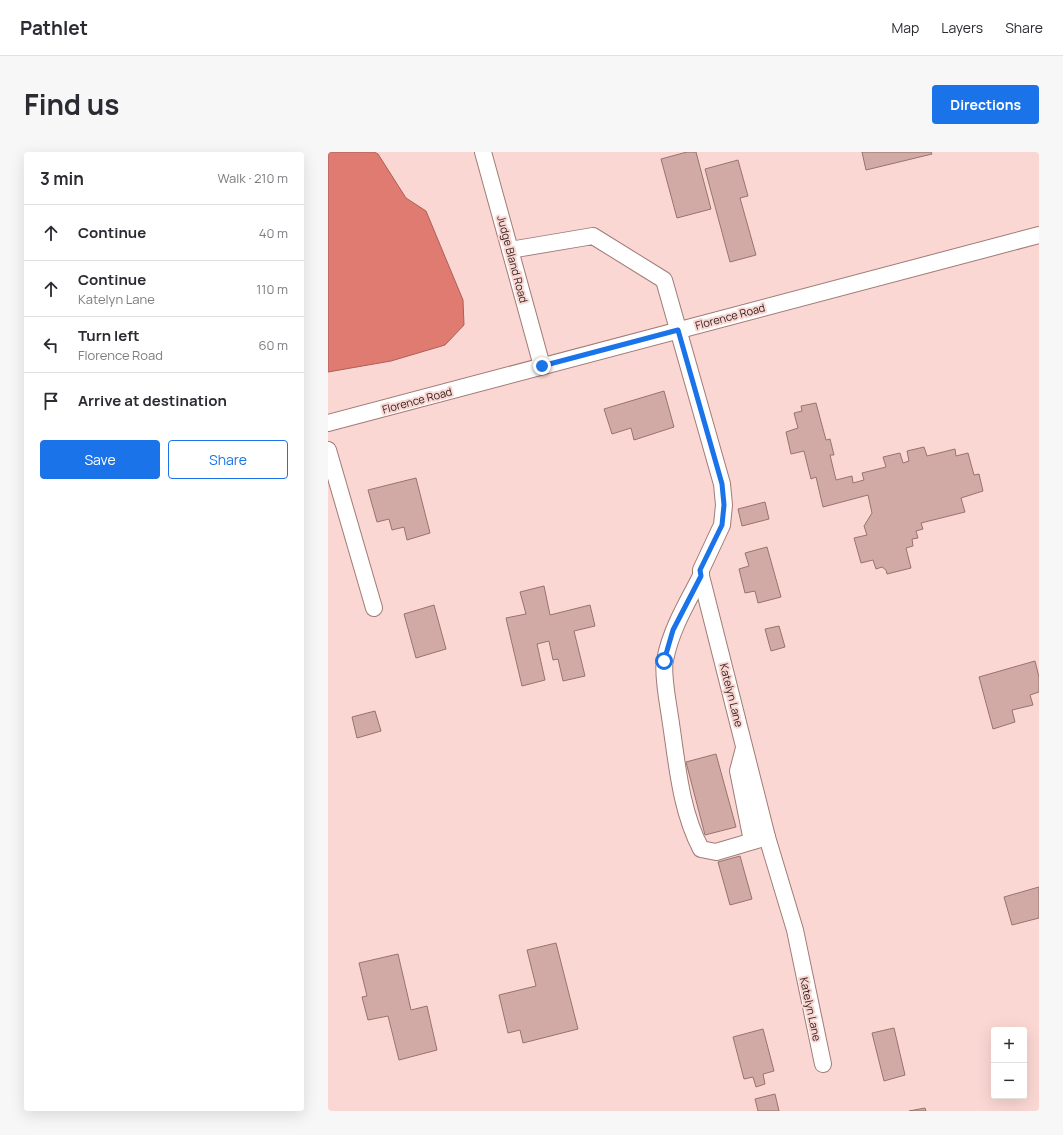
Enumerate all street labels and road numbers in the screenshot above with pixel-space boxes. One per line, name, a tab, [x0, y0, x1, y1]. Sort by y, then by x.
street label: Judge Bland Road	[494, 214, 532, 304]
street label: Florence Road	[693, 299, 767, 333]
street label: Florence Road	[380, 383, 454, 417]
street label: Katelyn Lane	[717, 662, 747, 729]
street label: Katelyn Lane	[797, 976, 825, 1043]

